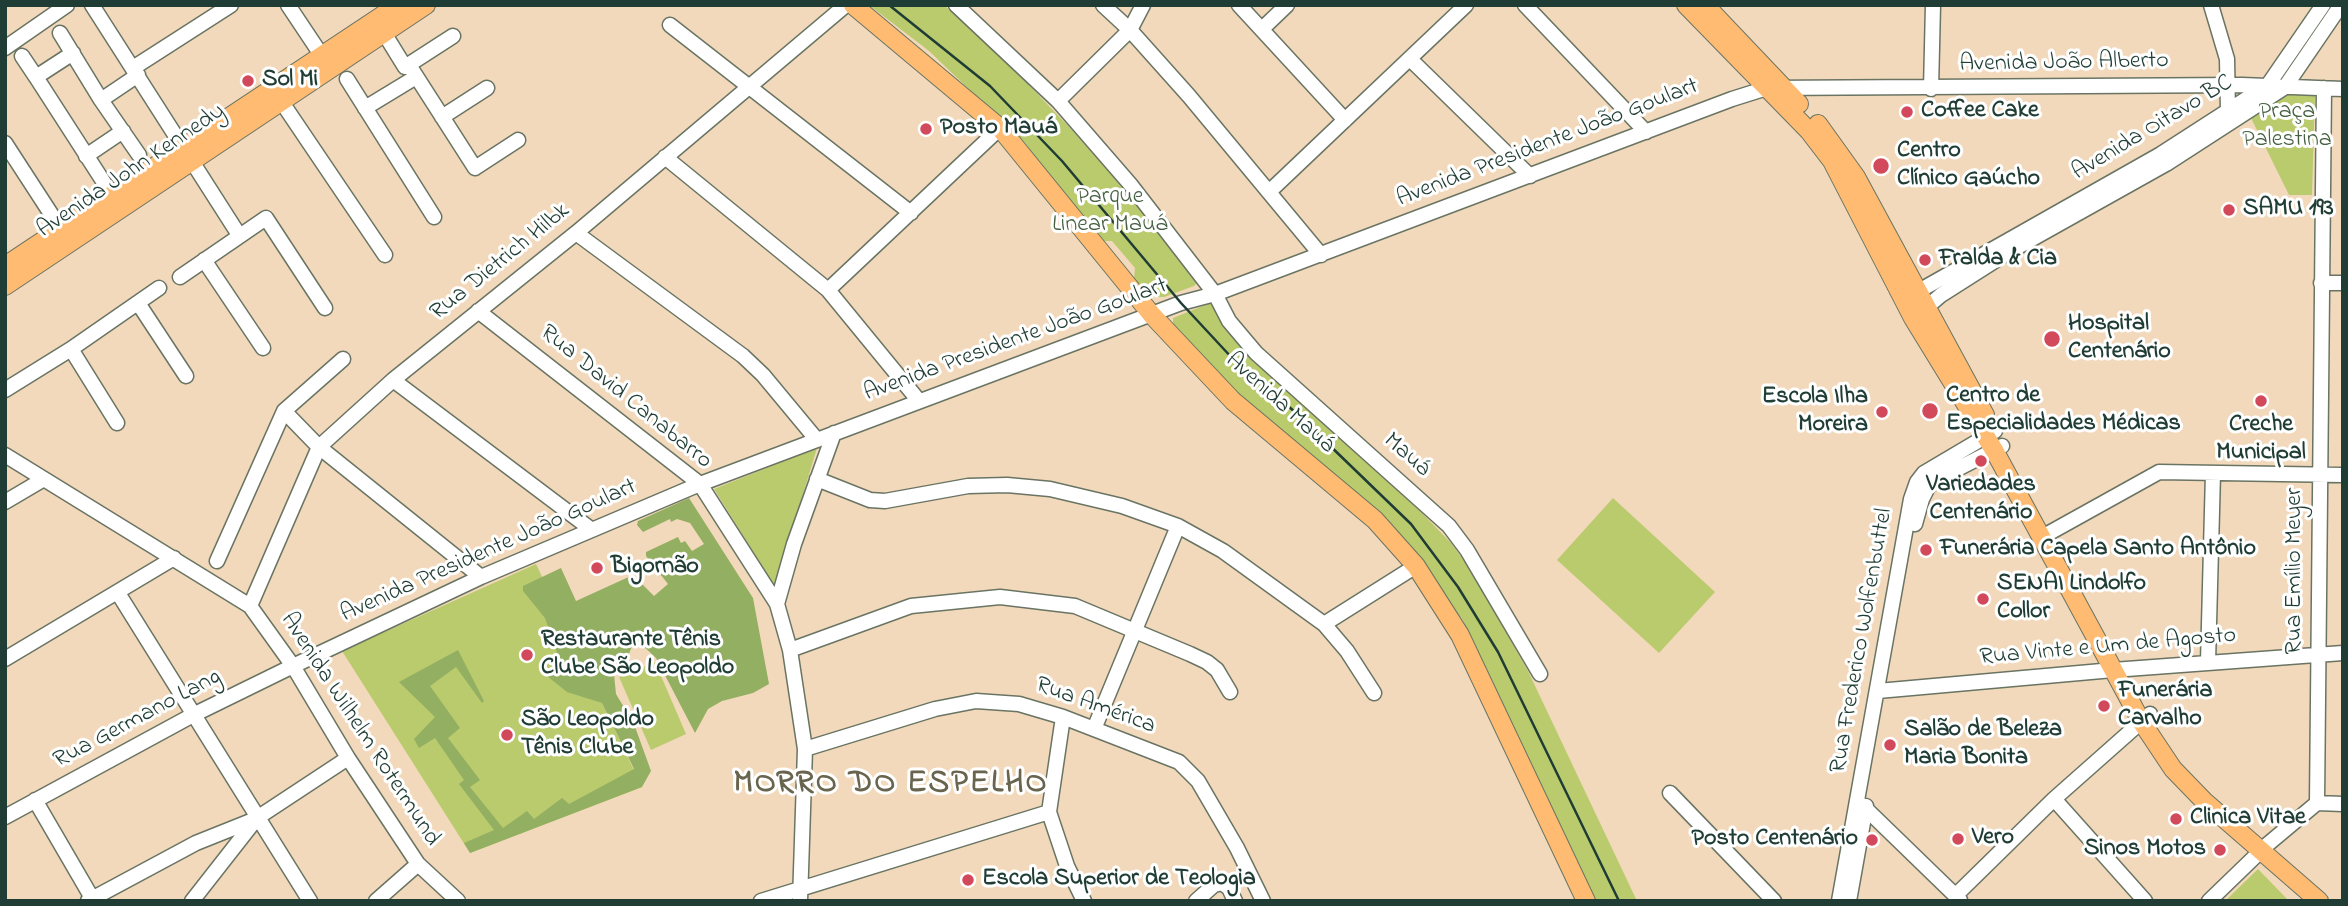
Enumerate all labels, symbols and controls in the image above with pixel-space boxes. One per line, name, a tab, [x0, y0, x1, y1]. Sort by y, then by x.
street label: Avenida João Alberto	[1959, 48, 2169, 80]
place label: Sol Mi	[262, 67, 318, 95]
street label: Avenida Oitavo BC	[2067, 70, 2239, 188]
marker: Sol Mi	[240, 73, 256, 89]
street label: Avenida Presidente João Goulart	[1393, 73, 1703, 215]
street label: Avenida John Kennedy	[33, 98, 231, 246]
place label: Coffee Cake	[1921, 98, 2039, 126]
park label: Praça Palestina	[2242, 99, 2332, 155]
marker: Coffee Cake	[1899, 104, 1915, 120]
place label: Posto Mauá	[940, 115, 1057, 143]
marker: Posto Mauá	[918, 121, 934, 137]
place label: Centro Clínico Gaúcho	[1897, 138, 2040, 194]
marker: Centro Clínico Gaúcho	[1871, 156, 1891, 176]
park label: Parque Linear Mauá	[1052, 184, 1168, 240]
place label: SAMU 193	[2243, 196, 2334, 224]
street label: Rua Dietrich Hilbk	[425, 198, 577, 328]
marker: SAMU 193	[2221, 202, 2237, 218]
place label: Fralda & Cia	[1939, 246, 2057, 274]
marker: Fralda & Cia	[1917, 252, 1933, 268]
street label: Avenida Presidente João Goulart	[860, 273, 1172, 409]
place label: Hospital Centenário	[2068, 311, 2171, 367]
street label: Rua David Canabarro	[533, 320, 717, 476]
marker: Hospital Centenário	[2042, 329, 2062, 349]
street label: Avenida Mauá	[1218, 347, 1340, 461]
place label: Centro de Especialidades Médicas	[1946, 383, 2181, 439]
place label: Escola Ilha Moreira	[1762, 384, 1868, 440]
marker: Creche Municipal	[2253, 393, 2269, 409]
marker: Centro de Especialidades Médicas	[1920, 401, 1940, 421]
marker: Escola Ilha Moreira	[1874, 404, 1890, 420]
place label: Creche Municipal	[2216, 412, 2306, 468]
street label: Mauá	[1376, 428, 1436, 484]
marker: Variedades Centenário	[1973, 453, 1989, 469]
place label: Variedades Centenário	[1926, 472, 2036, 528]
street label: Avenida Presidente João Goulart	[337, 474, 641, 630]
street label: Rua Emílio Meyer	[2282, 487, 2310, 655]
street label: Rua Frederico Wolfenbuttel	[1826, 506, 1900, 776]
place label: Funerária Capela Santo Antônio	[1940, 536, 2256, 564]
marker: Funerária Capela Santo Antônio	[1918, 542, 1934, 558]
place label: Bigornão	[611, 554, 699, 582]
marker: Bigornão	[589, 560, 605, 576]
place label: SENAI Lindolfo Collor	[1997, 571, 2146, 627]
marker: SENAI Lindolfo Collor	[1975, 591, 1991, 607]
street label: Avenida Wilhelm Rotermund	[273, 608, 445, 852]
street label: Rua Vinte e Um de Agosto	[1979, 622, 2237, 674]
place label: Restaurante Tênis Clube São Leopoldo	[541, 627, 734, 683]
marker: Restaurante Tênis Clube São Leopoldo	[519, 647, 535, 663]
street label: Rua Germano Lang	[49, 664, 227, 776]
street label: Rua América	[1031, 672, 1159, 742]
place label: Funerária Carvalho	[2118, 678, 2212, 734]
marker: Funerária Carvalho	[2096, 698, 2112, 714]
place label: São Leopoldo Tênis Clube	[521, 707, 654, 763]
place label: Salão de Beleza Maria Bonita	[1904, 717, 2062, 773]
marker: São Leopoldo Tênis Clube	[499, 727, 515, 743]
marker: Salão de Beleza Maria Bonita	[1882, 737, 1898, 753]
district label: MORRO DO ESPELHO	[735, 767, 1047, 805]
place label: Clinica Vitae	[2190, 805, 2306, 833]
marker: Clinica Vitae	[2168, 811, 2184, 827]
place label: Vero	[1972, 825, 2014, 853]
place label: Posto Centenário	[1692, 826, 1858, 854]
marker: Vero	[1950, 831, 1966, 847]
marker: Posto Centenário	[1864, 832, 1880, 848]
place label: Sinos Motos	[2084, 836, 2206, 864]
marker: Sinos Motos	[2212, 842, 2228, 858]
place label: Escola Superior de Teologia	[982, 866, 1256, 894]
marker: Escola Superior de Teologia	[960, 872, 976, 888]

